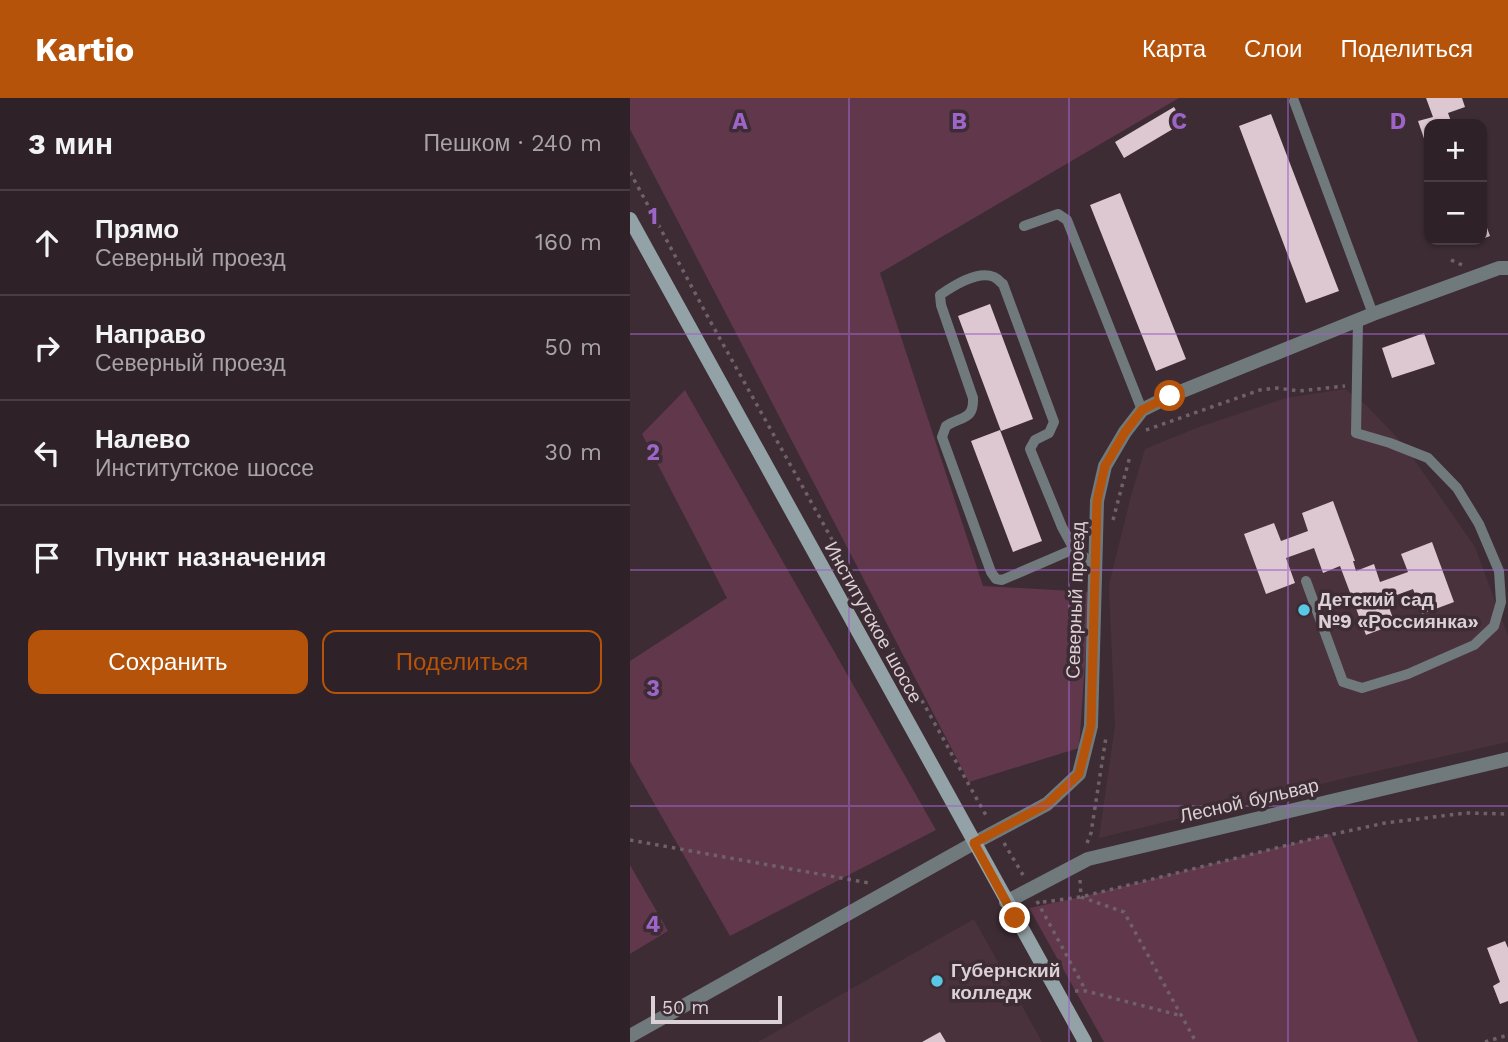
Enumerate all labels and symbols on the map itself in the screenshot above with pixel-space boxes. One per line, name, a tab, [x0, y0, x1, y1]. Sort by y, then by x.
text: A	[732, 108, 748, 135]
text: B	[951, 108, 967, 135]
text: C	[1171, 108, 1187, 135]
text: D	[1390, 108, 1406, 135]
text: 1	[648, 203, 658, 230]
route start	[1154, 380, 1185, 411]
text: 2	[646, 439, 660, 466]
street label: Северный проезд	[1061, 521, 1090, 679]
street label: Институтское шоссе	[820, 538, 927, 707]
place label: Детcкий сад №9 «Россиянка»	[1318, 588, 1479, 633]
marker: Детcкий сад №9 «Россиянка»	[1296, 602, 1312, 618]
text: 3	[646, 675, 660, 702]
street label: Лесной бульвар	[1177, 773, 1321, 828]
route end	[999, 902, 1030, 933]
text: 4	[646, 911, 661, 938]
place label: Губернский колледж	[951, 959, 1060, 1004]
marker: Губернский колледж	[929, 973, 945, 989]
scale bar	[651, 993, 782, 1025]

